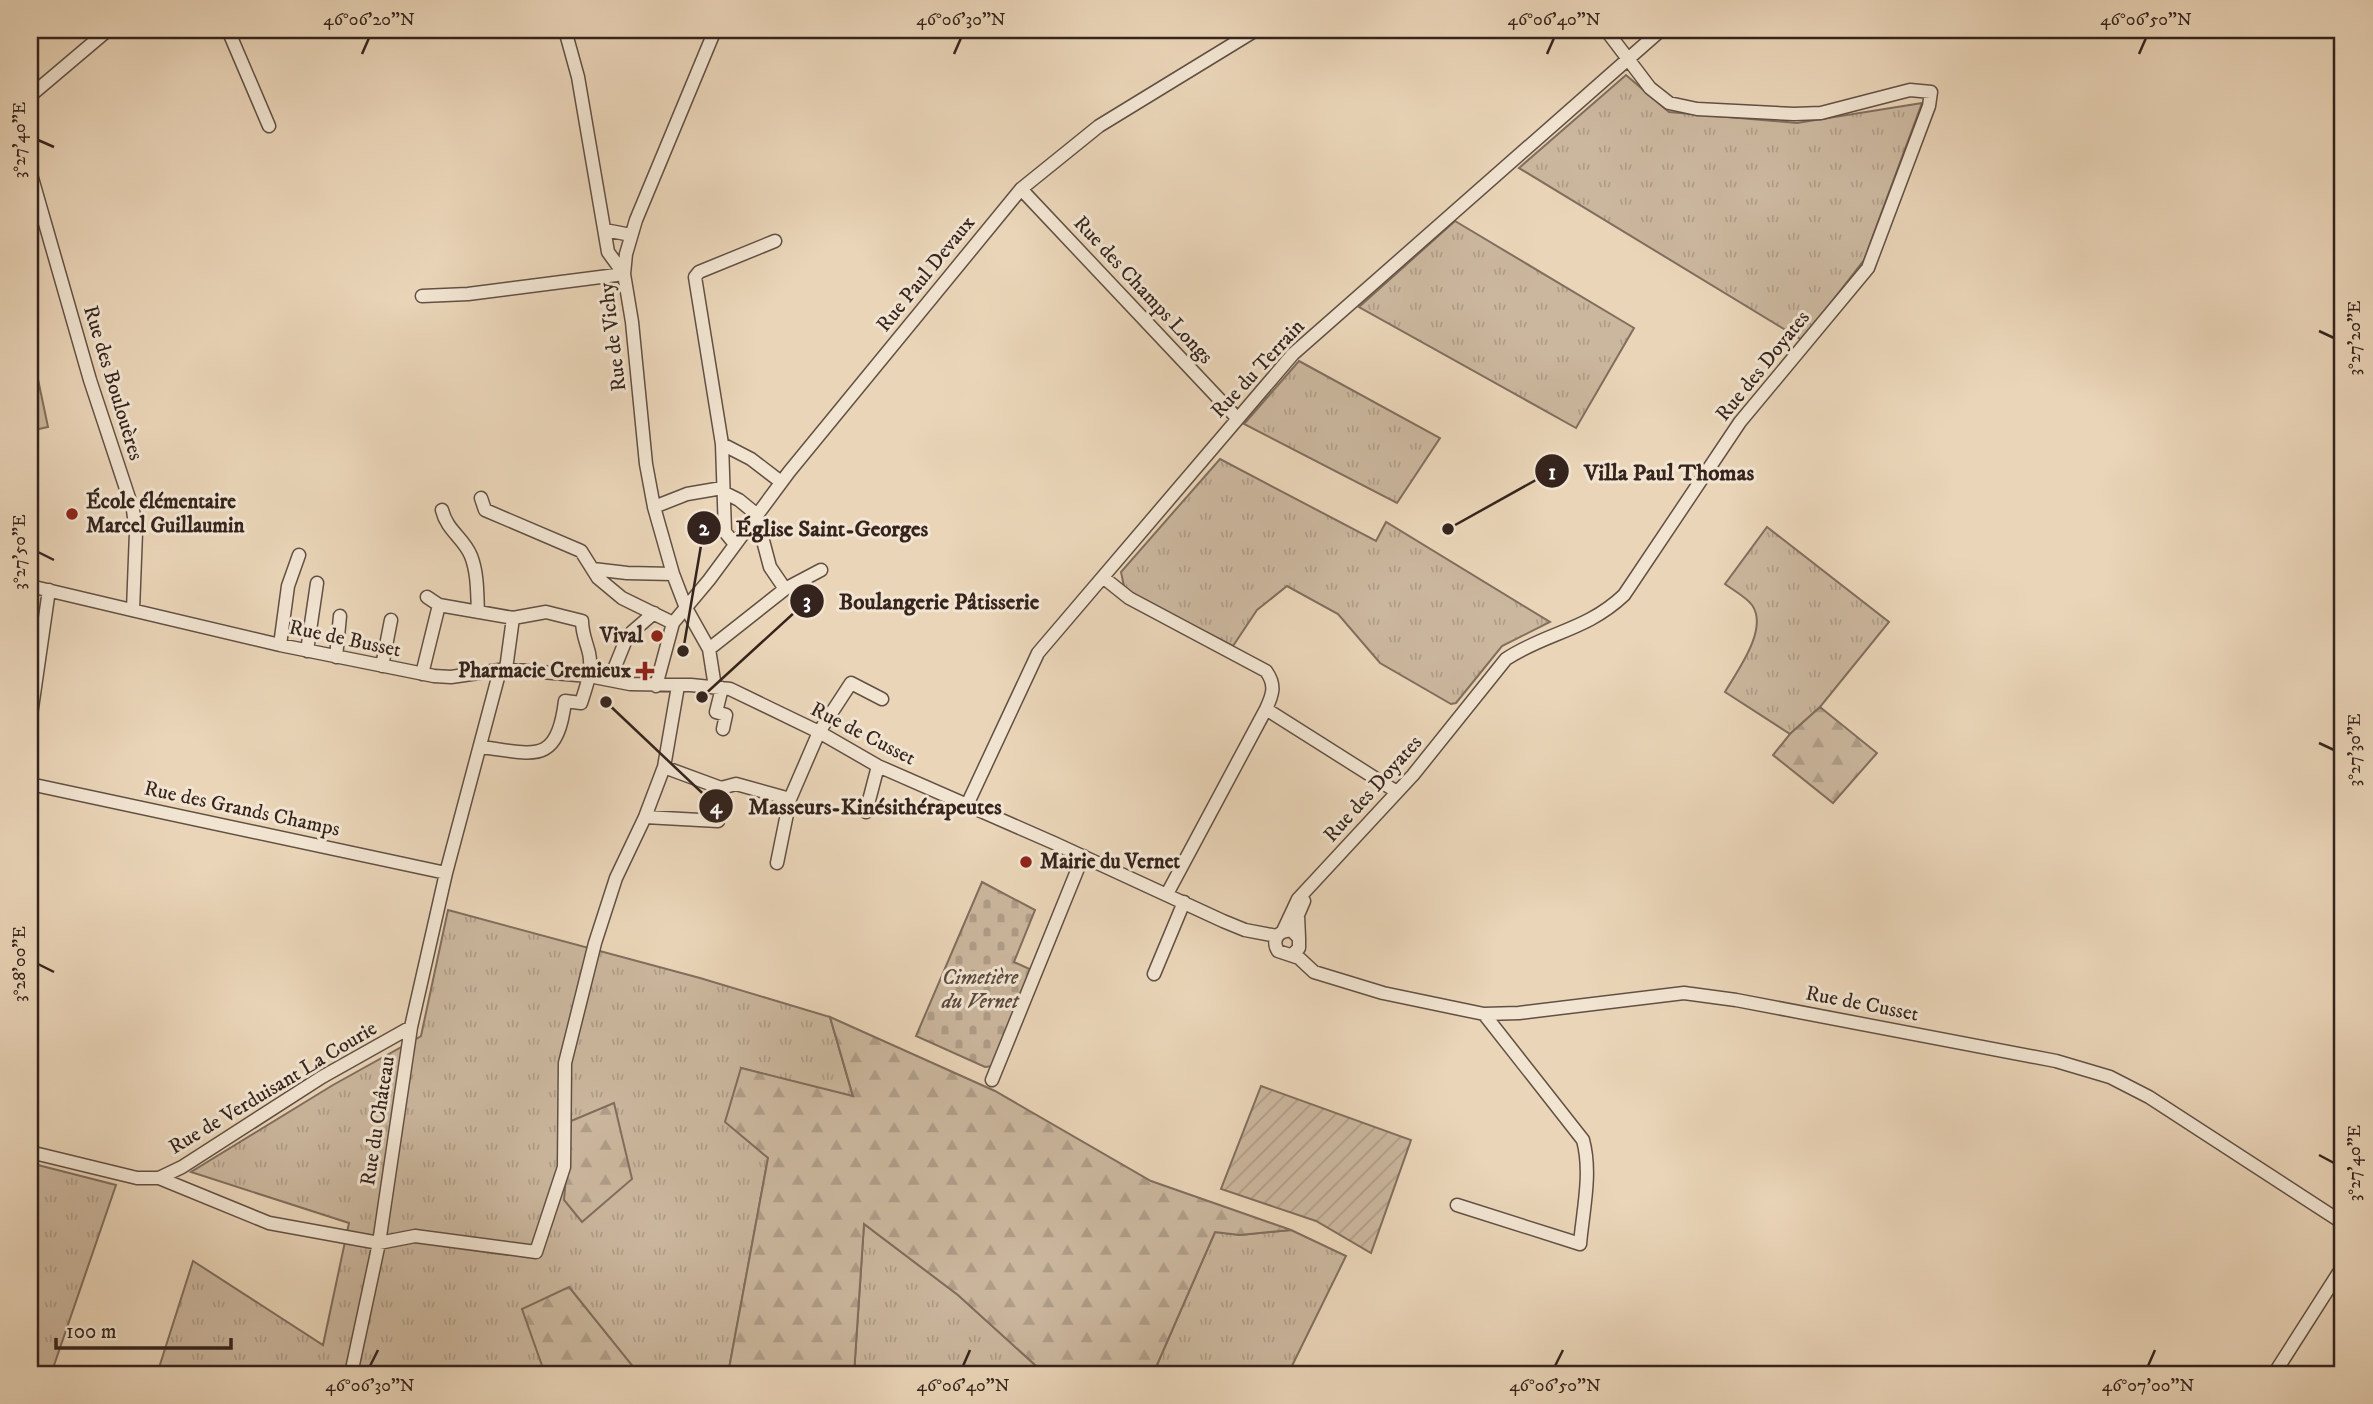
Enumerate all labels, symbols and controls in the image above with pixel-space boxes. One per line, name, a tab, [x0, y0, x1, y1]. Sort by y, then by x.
text: 46°06'20"N	[323, 9, 415, 31]
text: 46°06'30"N	[916, 9, 1006, 31]
text: 46°06'40"N	[1508, 9, 1601, 31]
text: 46°06'50"N	[2100, 9, 2192, 31]
text: 3°27'40"E	[9, 101, 31, 178]
street label: Rue des Champs Longs	[1068, 210, 1218, 370]
street label: Rue Paul Devaux	[871, 211, 981, 337]
street label: Rue de Vichy	[593, 280, 633, 393]
text: 3°27'20"E	[2344, 300, 2366, 376]
street label: Rue des Boulouères	[77, 302, 149, 464]
street label: Rue des Doyates	[1710, 305, 1816, 427]
street label: Rue du Terrain	[1206, 314, 1310, 424]
callout: Villa Paul Thomas	[1535, 449, 1768, 493]
text: Villa Paul Thomas	[1583, 459, 1754, 488]
text: 1	[1548, 460, 1556, 486]
place label: École élémentaire Marcel Guillaumin	[86, 487, 246, 539]
marker: École élémentaire Marcel Guillaumin	[64, 506, 80, 522]
callout: Église Saint-Georges	[687, 506, 942, 550]
text: 3°27'50"E	[9, 514, 31, 590]
text: Église Saint-Georges	[736, 515, 929, 544]
text: 2	[699, 516, 710, 542]
callout: Boulangerie Pâtisserie	[790, 579, 1053, 623]
text: Boulangerie Pâtisserie	[839, 588, 1040, 617]
text: 3	[803, 589, 811, 615]
street label: Rue de Busset	[287, 614, 404, 664]
place label: Vival	[599, 623, 644, 649]
marker: Vival	[649, 628, 665, 644]
place label: Pharmacie Cremieux	[458, 658, 632, 684]
marker: Pharmacie Cremieux	[637, 663, 653, 679]
street label: Rue de Cusset	[806, 696, 920, 772]
text: 3°27'30"E	[2344, 713, 2366, 787]
street label: Rue des Doyates	[1318, 730, 1428, 848]
street label: Rue des Grands Champs	[142, 776, 342, 842]
callout: Masseurs-Kinésithérapeutes	[699, 784, 1015, 828]
text: Masseurs-Kinésithérapeutes	[748, 793, 1002, 822]
text: 4	[710, 794, 723, 820]
place label: Mairie du Vernet	[1040, 849, 1180, 875]
marker: Mairie du Vernet	[1018, 854, 1034, 870]
text: 3°28'00"E	[9, 926, 31, 1002]
park label: Cimetière du Vernet	[941, 965, 1020, 1015]
street label: Rue de Cusset	[1803, 980, 1921, 1028]
street label: Rue de Verduisant La Courie	[164, 1015, 382, 1161]
street label: Rue du Château	[355, 1054, 401, 1188]
text: 3°27'40"E	[2344, 1124, 2366, 1201]
scale bar	[56, 1306, 231, 1350]
text: 100 m	[66, 1319, 117, 1345]
text: 46°06'30"N	[325, 1375, 415, 1397]
text: 46°06'40"N	[917, 1375, 1010, 1397]
text: 46°06'50"N	[1509, 1375, 1601, 1397]
text: 46°07'00"N	[2102, 1375, 2194, 1397]

